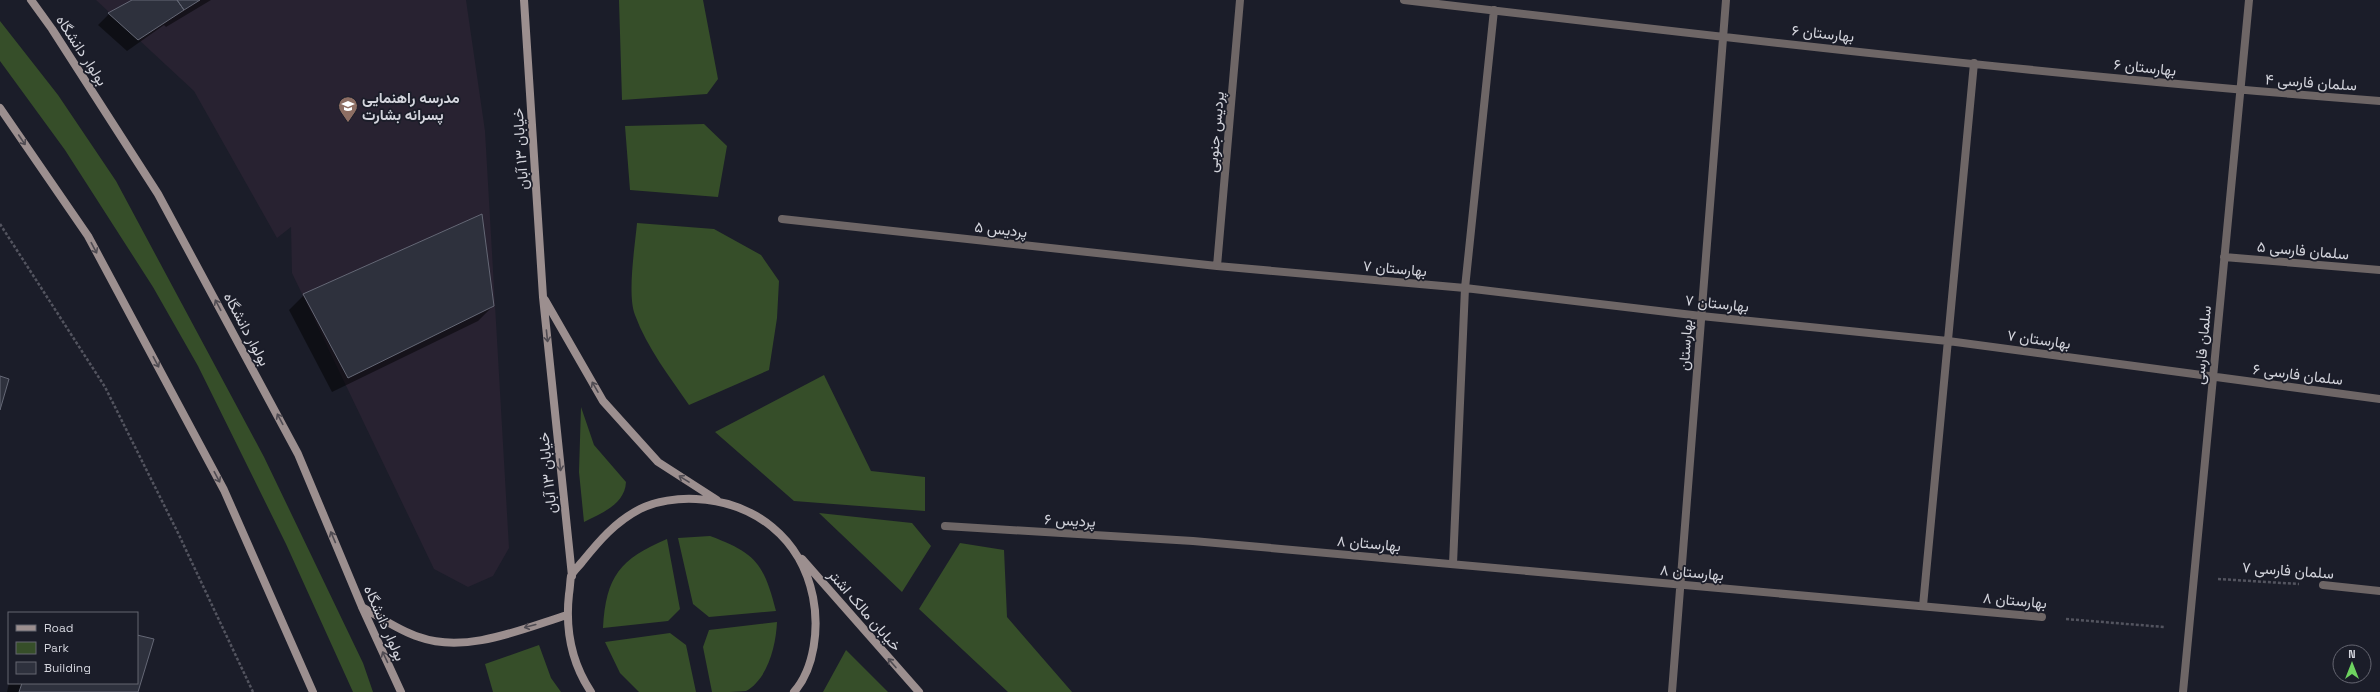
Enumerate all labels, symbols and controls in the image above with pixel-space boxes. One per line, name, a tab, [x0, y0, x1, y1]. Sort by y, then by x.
street label: بولوار دانشگاه	[52, 11, 112, 89]
street label: بهارستان ۶	[1791, 20, 1855, 46]
street label: بهارستان ۶	[2113, 54, 2177, 80]
street label: سلمان فارسی ۴	[2264, 69, 2358, 96]
place label: مدرسه راهنمایی پسرانه بشارت	[362, 88, 460, 125]
street label: پردیس جنوبی	[1202, 91, 1229, 173]
school or university icon: مدرسه راهنمایی پسرانه بشارت	[337, 95, 359, 123]
street label: خیابان ۱۳ آبان	[508, 108, 532, 190]
one-way arrow	[18, 134, 26, 145]
street label: پردیس ۵	[974, 217, 1028, 242]
street label: سلمان فارسی ۵	[2256, 237, 2350, 264]
one-way arrow	[91, 242, 98, 254]
street label: بهارستان ۷	[1362, 256, 1428, 280]
street label: بولوار دانشگاه	[220, 289, 274, 369]
street label: بهارستان ۷	[1684, 290, 1750, 316]
one-way arrow	[213, 299, 221, 311]
street label: سلمان فارسی	[2189, 304, 2216, 385]
street label: بهارستان	[1674, 319, 1696, 371]
street label: بهارستان ۷	[2006, 325, 2072, 353]
one-way arrow	[544, 329, 551, 342]
one-way arrow	[152, 356, 160, 368]
street label: سلمان فارسی ۶	[2252, 359, 2344, 390]
one-way arrow	[591, 381, 599, 393]
one-way arrow	[275, 413, 283, 425]
street label: خیابان ۱۳ آبان	[533, 431, 561, 515]
one-way arrow	[557, 458, 564, 471]
one-way arrow	[214, 471, 222, 483]
one-way arrow	[679, 475, 690, 483]
street label: پردیس ۶	[1044, 509, 1096, 532]
street label: بهارستان ۸	[1336, 531, 1402, 555]
one-way arrow	[329, 532, 336, 544]
street label: سلمان فارسی ۷	[2241, 557, 2335, 584]
street label: بهارستان ۸	[1659, 560, 1725, 584]
street label: خیابان مالک اشتر	[824, 564, 906, 655]
street label: بولوار دانشگاه	[360, 582, 410, 664]
street label: بهارستان ۸	[1982, 588, 2048, 612]
legend	[8, 612, 138, 684]
text: Road	[44, 620, 73, 636]
one-way arrow	[523, 623, 536, 630]
text: Park	[44, 640, 69, 656]
north arrow	[2332, 644, 2372, 684]
text: N	[2348, 647, 2356, 661]
one-way arrow	[381, 651, 388, 663]
one-way arrow	[888, 659, 897, 669]
text: Building	[44, 660, 91, 676]

